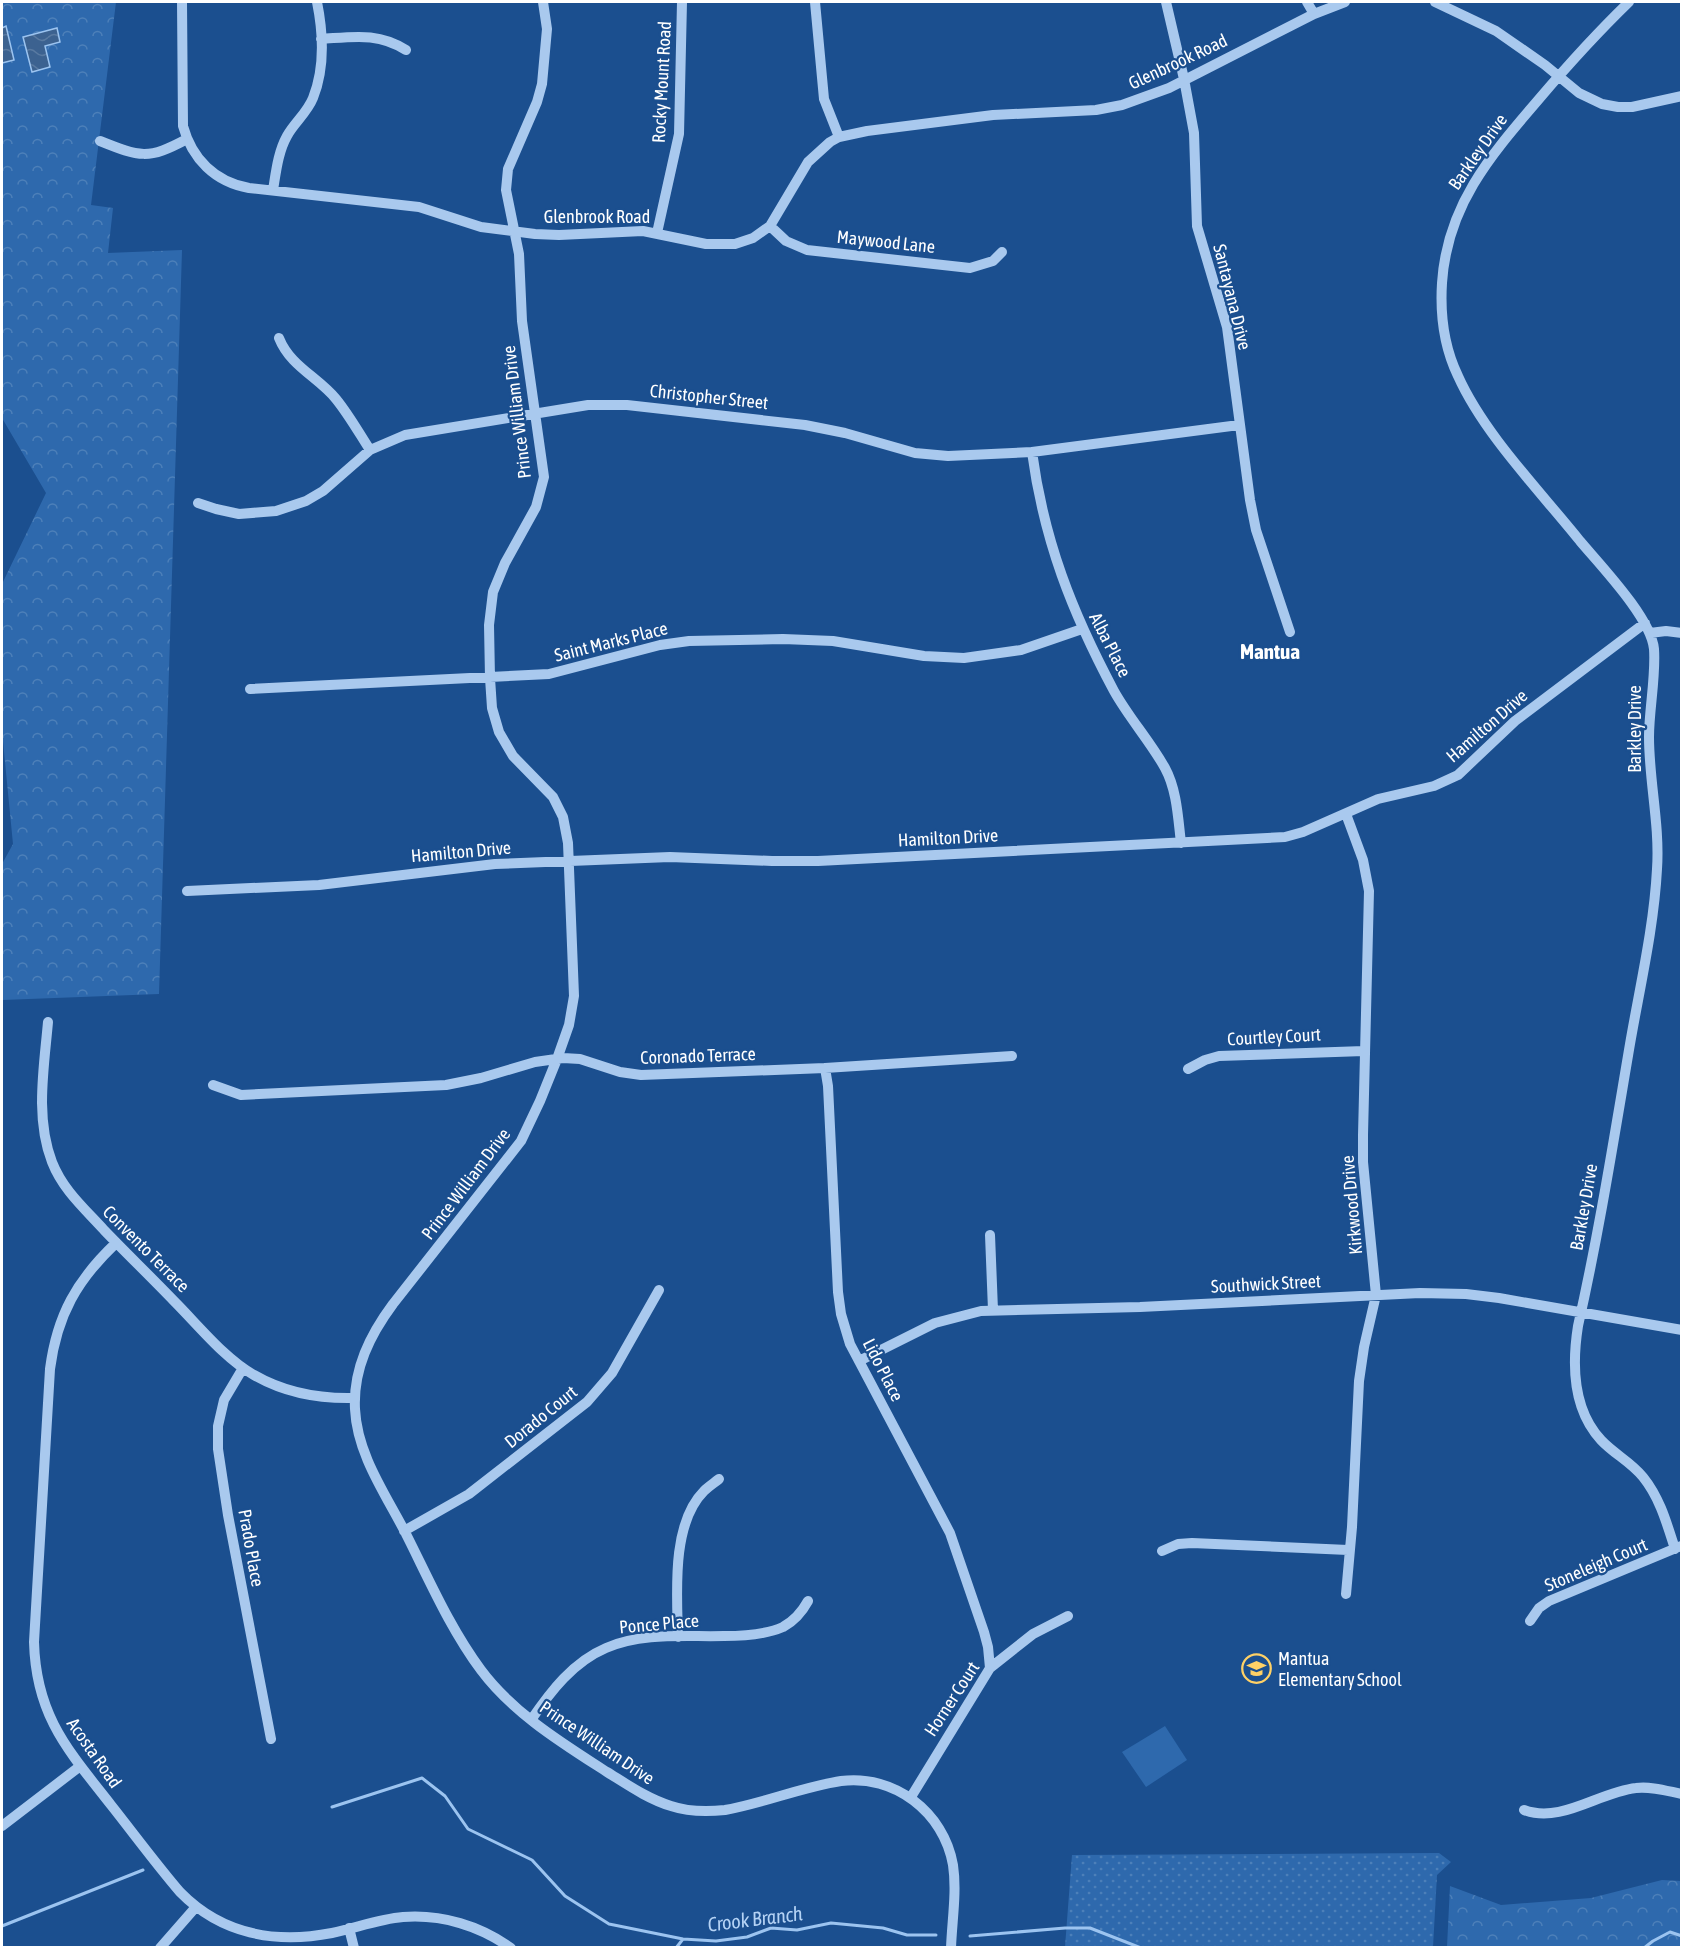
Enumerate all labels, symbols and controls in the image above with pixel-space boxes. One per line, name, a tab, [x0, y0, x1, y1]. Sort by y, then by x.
street label: Rocky Mount Road	[648, 21, 675, 143]
street label: Glenbrook Road	[1125, 30, 1231, 94]
street label: Barkley Drive	[1444, 110, 1511, 194]
street label: Glenbrook Road	[544, 206, 650, 227]
street label: Maywood Lane	[836, 226, 936, 257]
street label: Santayana Drive	[1209, 242, 1256, 352]
street label: Prince William Drive	[498, 344, 535, 480]
street label: Christopher Street	[649, 380, 769, 413]
street label: Alba Place	[1085, 609, 1136, 681]
street label: Saint Marks Place	[552, 617, 670, 666]
district label: Mantua	[1240, 639, 1300, 663]
street label: Hamilton Drive	[1442, 685, 1531, 766]
street label: Barkley Drive	[1624, 685, 1645, 773]
street label: Hamilton Drive	[897, 824, 999, 851]
street label: Hamilton Drive	[410, 837, 512, 866]
street label: Courtley Court	[1227, 1024, 1321, 1049]
street label: Coronado Terrace	[640, 1043, 756, 1068]
street label: Prince William Drive	[417, 1124, 514, 1243]
street label: Kirkwood Drive	[1337, 1155, 1366, 1256]
street label: Barkley Drive	[1566, 1162, 1601, 1252]
street label: Convento Terrace	[99, 1201, 194, 1296]
street label: Southwick Street	[1210, 1270, 1321, 1297]
street label: Lido Place	[859, 1335, 908, 1405]
street label: Dorado Court	[500, 1381, 581, 1452]
street label: Prado Place	[234, 1507, 269, 1588]
street label: Stoneleigh Court	[1541, 1534, 1650, 1596]
street label: Ponce Place	[618, 1610, 700, 1637]
place label: Mantua Elementary School	[1278, 1648, 1402, 1690]
school or university icon: Mantua Elementary School	[1241, 1653, 1273, 1685]
street label: Horner Court	[920, 1658, 983, 1740]
street label: Prince William Drive	[536, 1696, 659, 1789]
street label: Acosta Road	[63, 1714, 126, 1792]
water label: Crook Branch	[706, 1901, 804, 1936]

